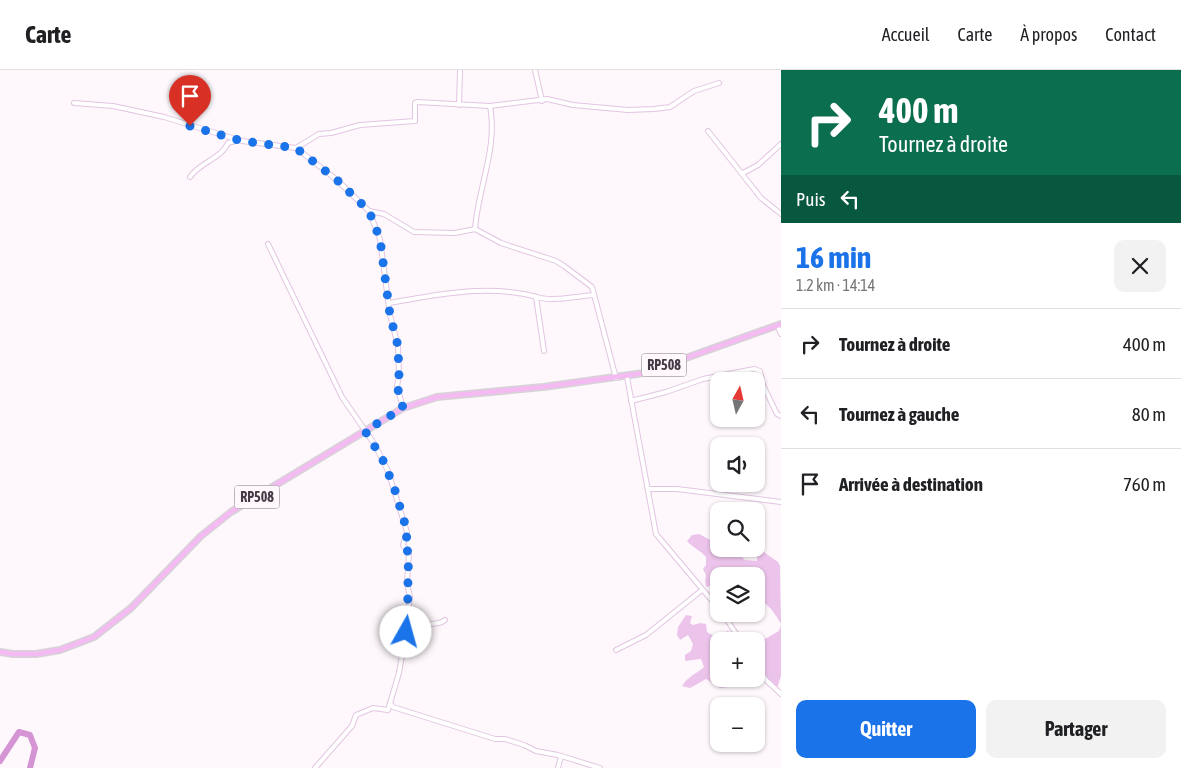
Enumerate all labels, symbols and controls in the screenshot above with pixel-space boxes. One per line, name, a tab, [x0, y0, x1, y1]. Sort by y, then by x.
text: Carte	[25, 21, 71, 48]
text: Accueil	[882, 24, 930, 45]
text: Carte	[958, 24, 992, 45]
text: À propos	[1020, 24, 1077, 45]
text: Contact	[1105, 24, 1156, 45]
pin	[169, 75, 211, 126]
icon: arrive	[176, 82, 204, 110]
icon: right	[796, 90, 861, 155]
text: 400 m	[879, 90, 958, 130]
text: Tournez à droite	[879, 131, 1008, 157]
icon: left	[836, 185, 864, 213]
text: Puis	[796, 188, 826, 210]
text: 16 min	[796, 240, 871, 274]
button: close	[1114, 240, 1166, 292]
text: 1.2 km · 14:14	[796, 276, 875, 294]
icon: right	[796, 330, 824, 358]
text: Tournez à droite	[839, 333, 950, 355]
text: 400 m	[1123, 333, 1166, 355]
road number: RP508	[642, 354, 686, 376]
north arrow	[710, 372, 765, 428]
map controls	[710, 372, 765, 752]
icon: left	[796, 400, 824, 428]
text: Tournez à gauche	[839, 403, 959, 425]
text: 80 m	[1132, 403, 1166, 425]
button: sound	[710, 437, 765, 492]
icon: arrive	[796, 470, 824, 498]
text: Arrivée à destination	[839, 473, 983, 495]
text: 760 m	[1123, 473, 1166, 495]
road number: RP508	[234, 486, 280, 508]
button: search	[710, 502, 765, 557]
button: layers	[710, 567, 765, 622]
position arrow	[379, 605, 431, 657]
button: +	[710, 632, 765, 687]
button: −	[710, 697, 765, 752]
button: Quitter	[796, 700, 976, 758]
button: Partager	[986, 700, 1166, 758]

